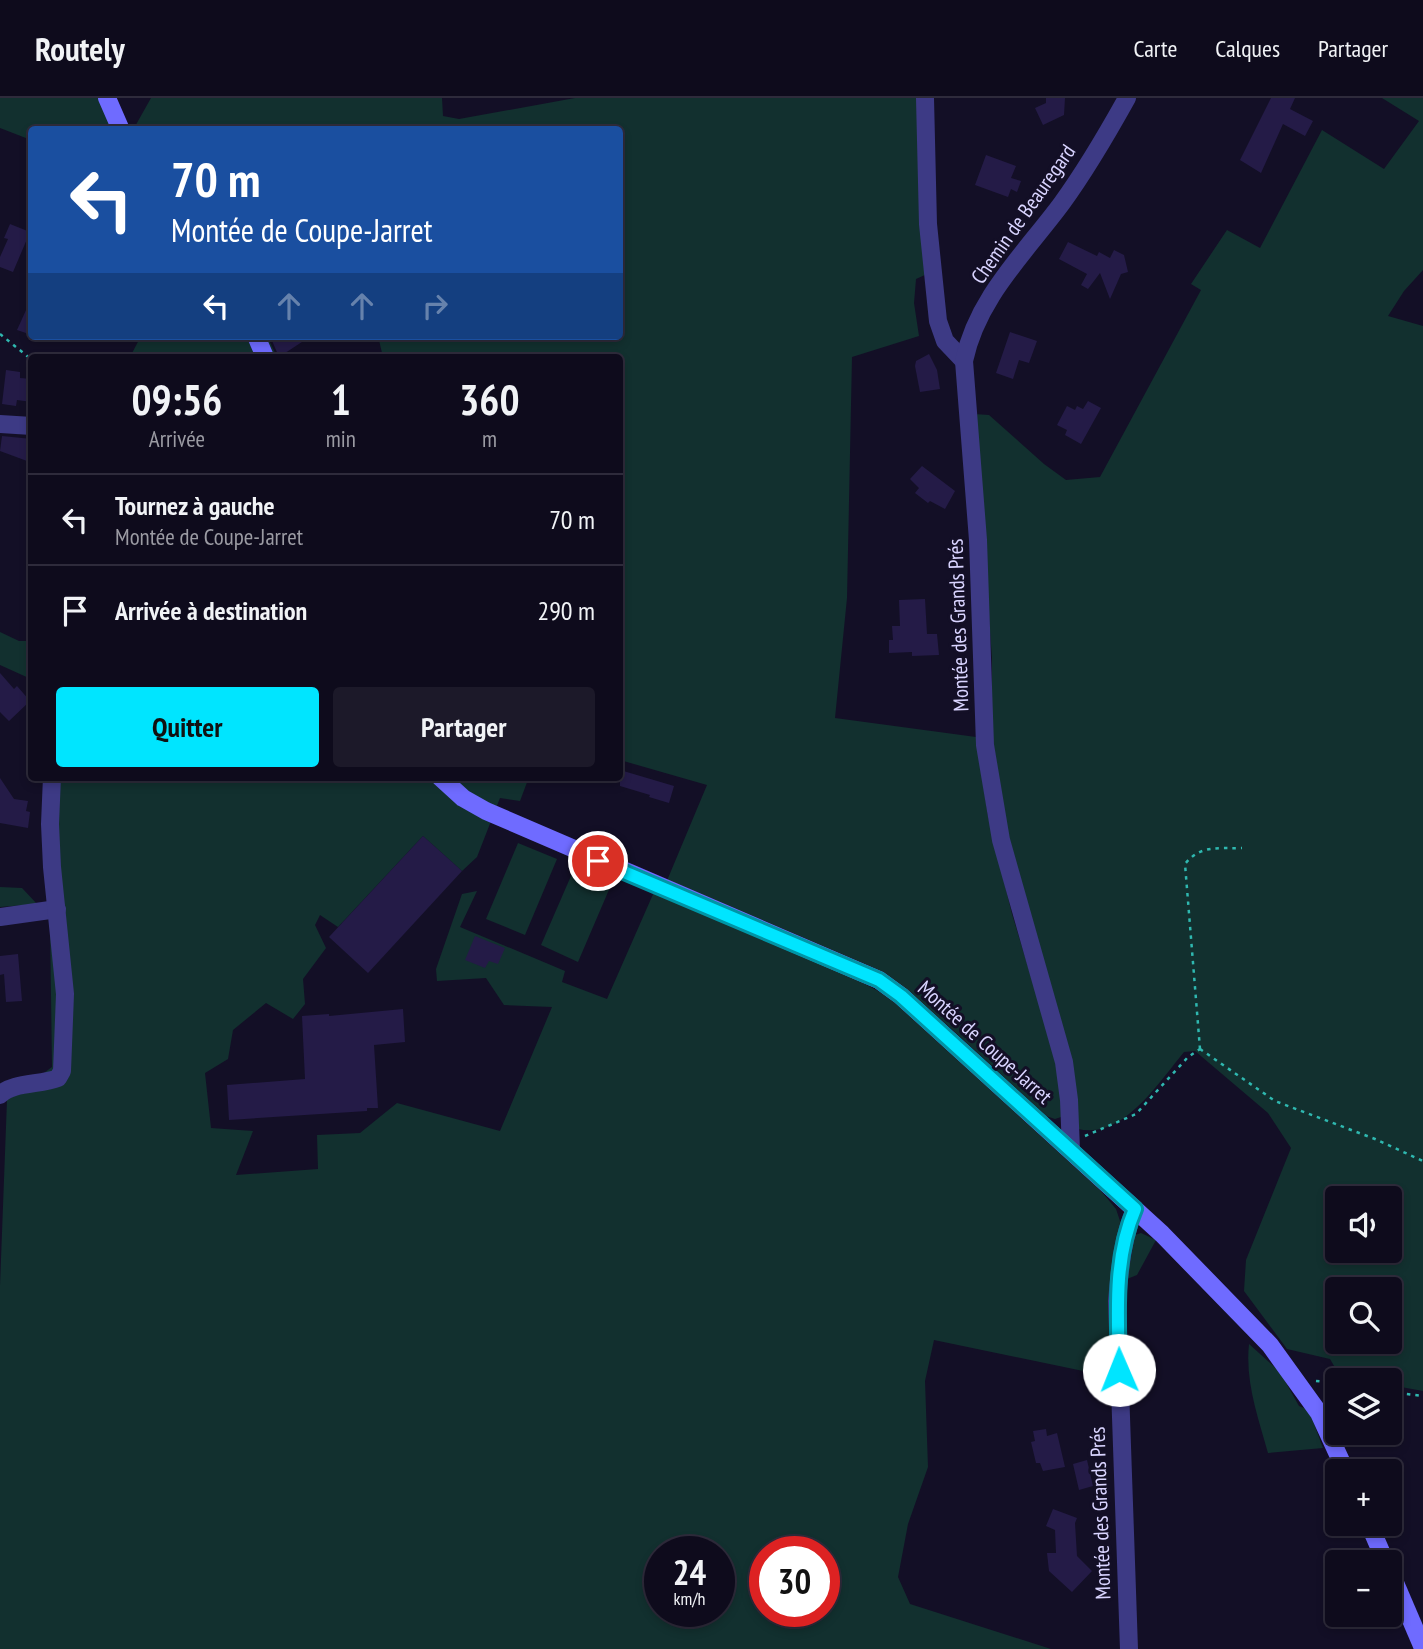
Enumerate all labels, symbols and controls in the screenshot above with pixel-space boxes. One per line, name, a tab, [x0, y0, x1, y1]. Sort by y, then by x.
text: Routely	[35, 27, 125, 70]
text: Carte	[1134, 33, 1177, 64]
text: Calques	[1215, 33, 1280, 64]
text: Partager	[1318, 33, 1388, 64]
street label: Chemin de Beauregard	[965, 139, 1081, 289]
text: 70 m	[171, 147, 260, 211]
icon: left	[56, 154, 147, 245]
text: Montée de Coupe-Jarret	[171, 209, 433, 251]
icon: left	[197, 287, 235, 325]
icon: ahead	[270, 287, 308, 325]
icon: ahead	[343, 287, 381, 325]
icon: right	[416, 287, 454, 325]
text: 09:56	[131, 372, 222, 427]
text: 1	[331, 372, 351, 427]
text: 360	[459, 372, 520, 427]
text: Arrivée	[149, 424, 205, 453]
text: min	[326, 424, 356, 453]
text: m	[482, 424, 497, 453]
text: Tournez à gauche	[115, 489, 275, 522]
icon: left	[56, 501, 94, 539]
text: 70 m	[549, 503, 595, 536]
text: Montée de Coupe-Jarret	[115, 522, 303, 551]
street label: Montée des Grands Prés	[941, 538, 975, 712]
icon: arrive	[56, 592, 94, 630]
text: Arrivée à destination	[115, 594, 307, 627]
text: 290 m	[537, 594, 595, 627]
button: Quitter	[56, 687, 319, 767]
button: Partager	[333, 687, 595, 767]
pin	[568, 831, 628, 891]
icon: arrive	[579, 842, 617, 880]
street label: Montée de Coupe-Jarret	[912, 975, 1058, 1110]
map controls	[1325, 1186, 1402, 1627]
button: sound	[1325, 1186, 1402, 1263]
button: search	[1325, 1277, 1402, 1354]
position arrow	[1082, 1333, 1156, 1407]
button: layers	[1325, 1368, 1402, 1445]
street label: Montée des Grands Prés	[1083, 1426, 1117, 1600]
button: +	[1325, 1459, 1402, 1536]
speed limit sign: 30	[749, 1536, 840, 1627]
text: 24	[673, 1549, 706, 1595]
button: −	[1325, 1550, 1402, 1627]
text: km/h	[674, 1587, 705, 1610]

